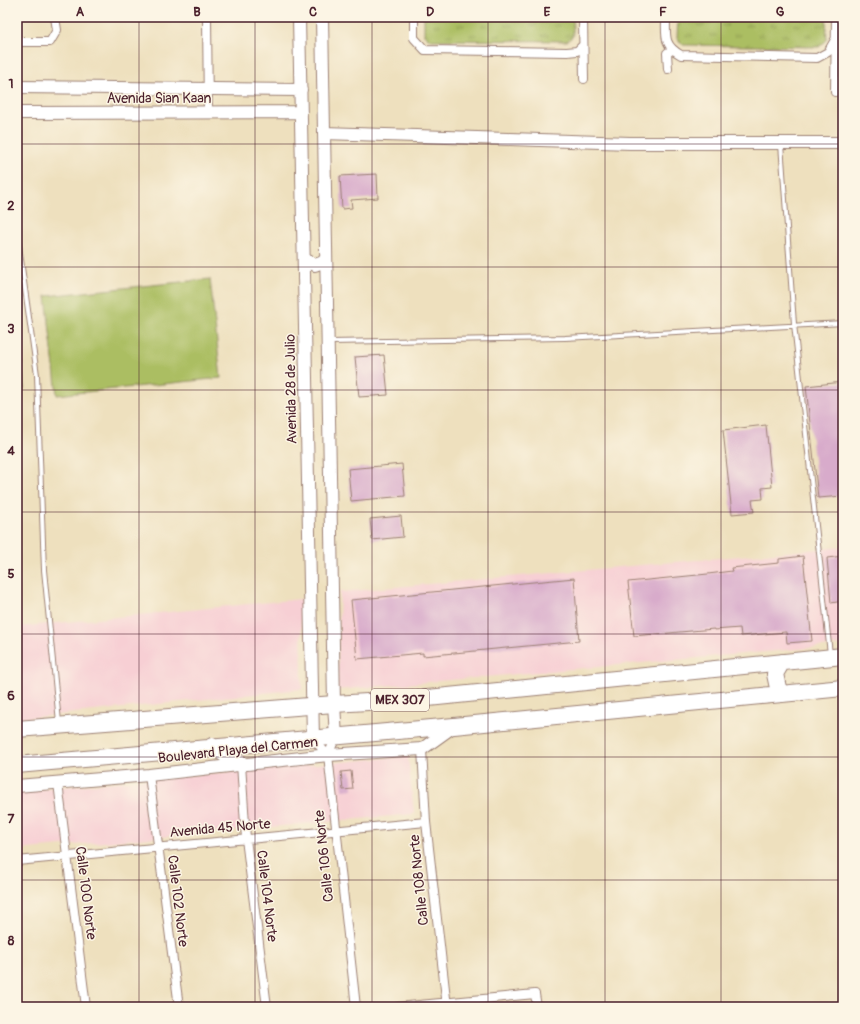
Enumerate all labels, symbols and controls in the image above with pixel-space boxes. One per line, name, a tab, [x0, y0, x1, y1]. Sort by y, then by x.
text: A	[76, 4, 85, 20]
text: B	[193, 4, 201, 20]
text: C	[309, 4, 317, 20]
text: D	[426, 4, 434, 20]
text: E	[544, 4, 551, 20]
text: F	[659, 4, 667, 20]
text: G	[776, 4, 785, 20]
text: 1	[8, 76, 14, 92]
street label: Avenida Sian Kaan	[107, 90, 211, 107]
text: 2	[7, 198, 15, 214]
text: 3	[7, 321, 15, 337]
street label: Avenida 28 de Julio	[282, 333, 300, 444]
text: 4	[7, 443, 15, 459]
text: 5	[7, 566, 15, 582]
text: 6	[7, 688, 15, 704]
road number: MEX 307	[371, 689, 429, 711]
street label: Boulevard Playa del Carmen	[157, 733, 319, 767]
street label: Calle 106 Norte	[311, 809, 337, 903]
text: 7	[8, 811, 15, 827]
street label: Avenida 45 Norte	[169, 815, 271, 841]
street label: Calle 108 Norte	[406, 834, 432, 926]
street label: Calle 100 Norte	[72, 845, 100, 941]
street label: Calle 104 Norte	[253, 849, 281, 943]
street label: Calle 102 Norte	[164, 854, 192, 948]
text: 8	[8, 933, 15, 949]

